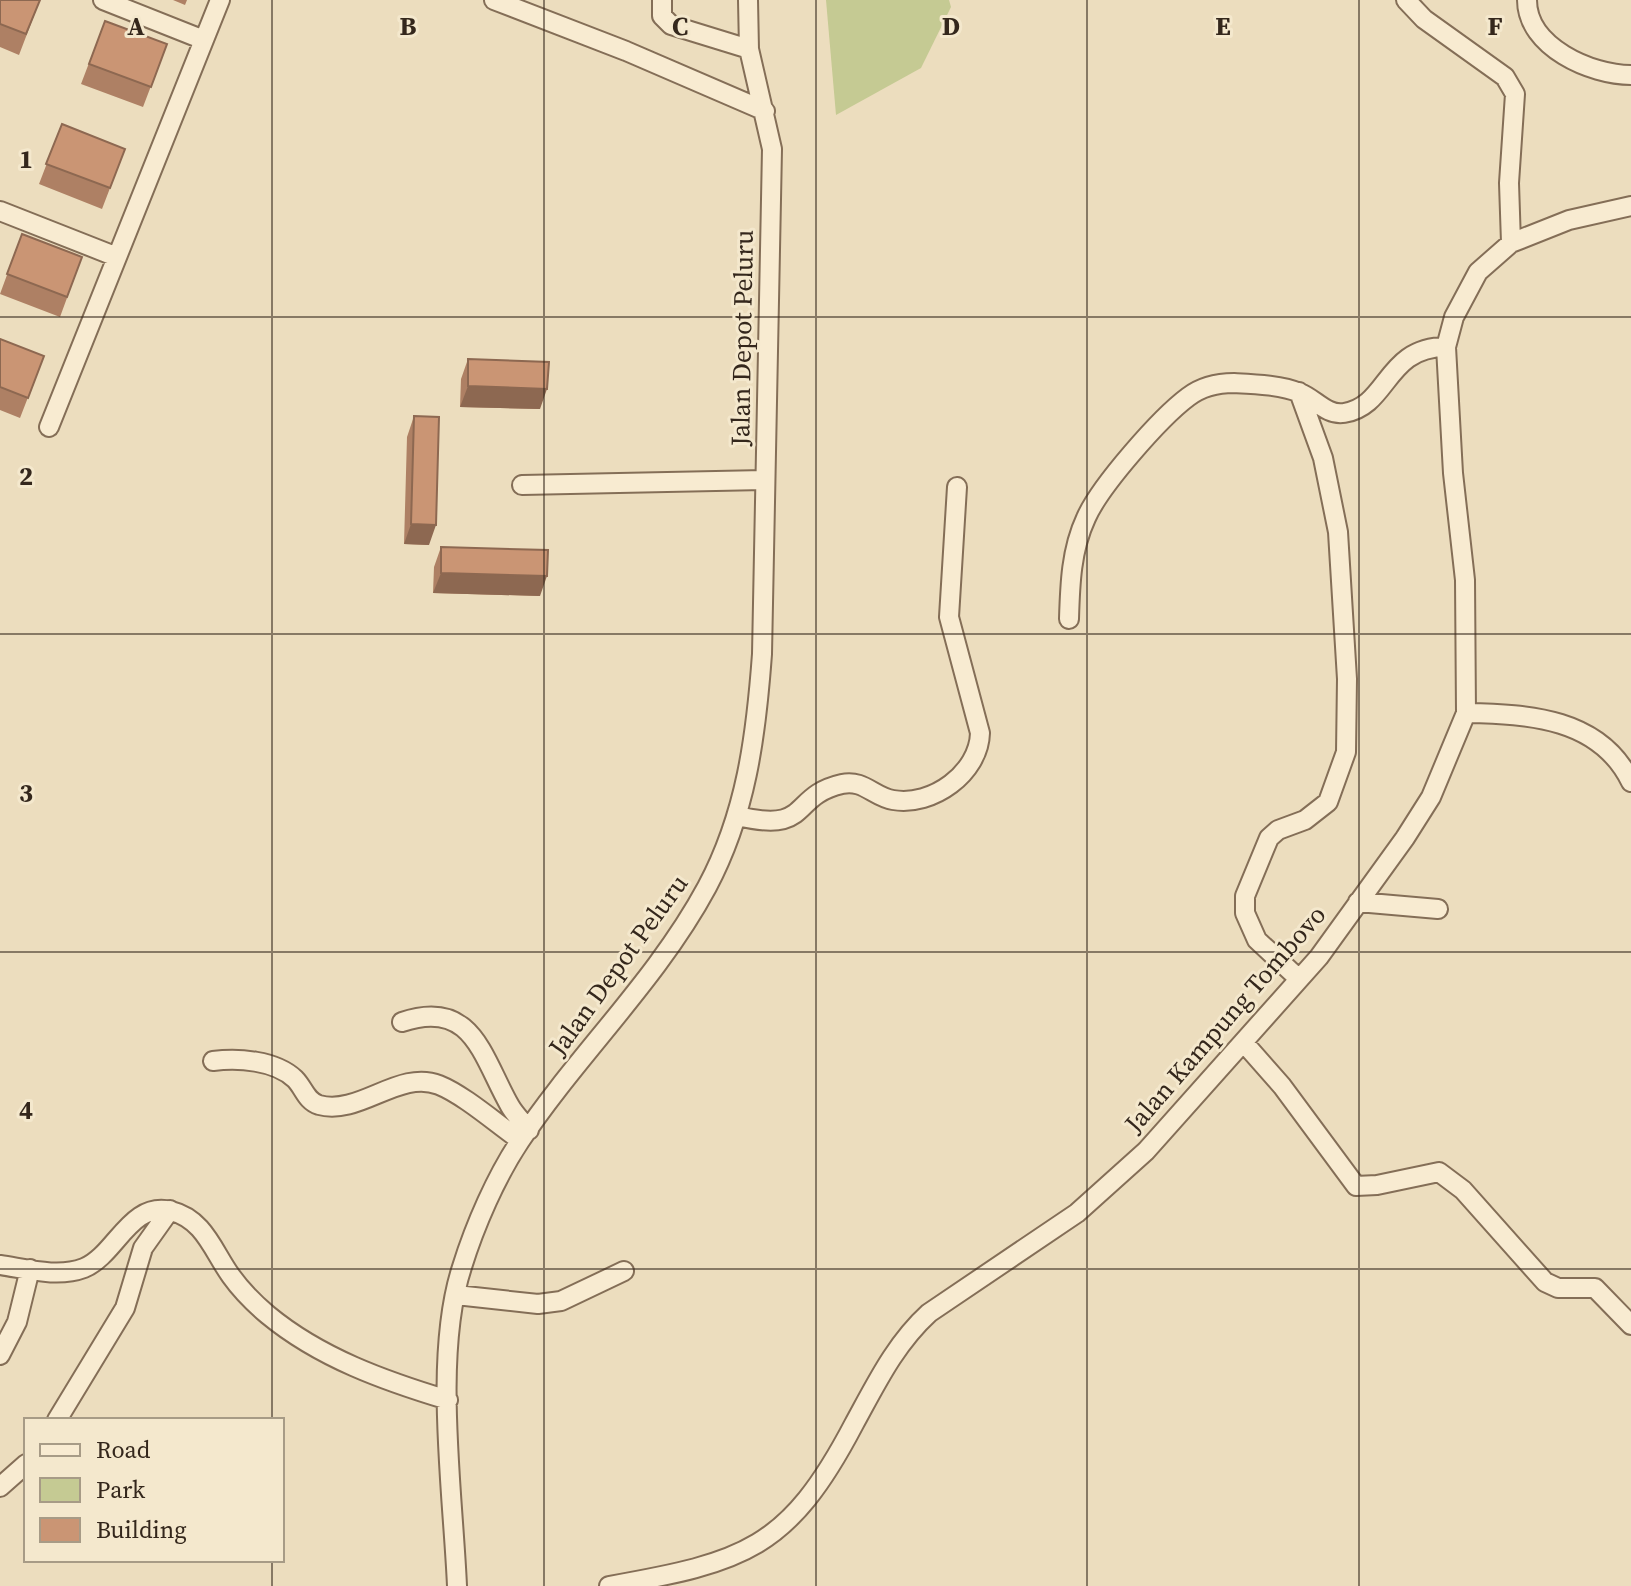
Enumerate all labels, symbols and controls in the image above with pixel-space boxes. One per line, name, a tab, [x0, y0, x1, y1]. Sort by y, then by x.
text: A	[127, 8, 145, 44]
text: B	[400, 8, 417, 44]
text: C	[672, 8, 688, 44]
text: D	[942, 8, 960, 44]
text: E	[1215, 8, 1231, 44]
text: F	[1487, 8, 1503, 44]
text: 1	[19, 141, 33, 177]
street label: Jalan Depot Peluru	[722, 229, 762, 448]
text: 2	[19, 458, 33, 494]
text: 3	[19, 775, 33, 811]
street label: Jalan Depot Peluru	[539, 867, 696, 1064]
street label: Jalan Kampung Tombovo	[1115, 898, 1334, 1141]
text: 4	[19, 1092, 33, 1128]
legend	[24, 1418, 284, 1562]
text: Road	[96, 1433, 151, 1466]
text: Park	[96, 1473, 146, 1506]
text: Building	[96, 1513, 187, 1546]

